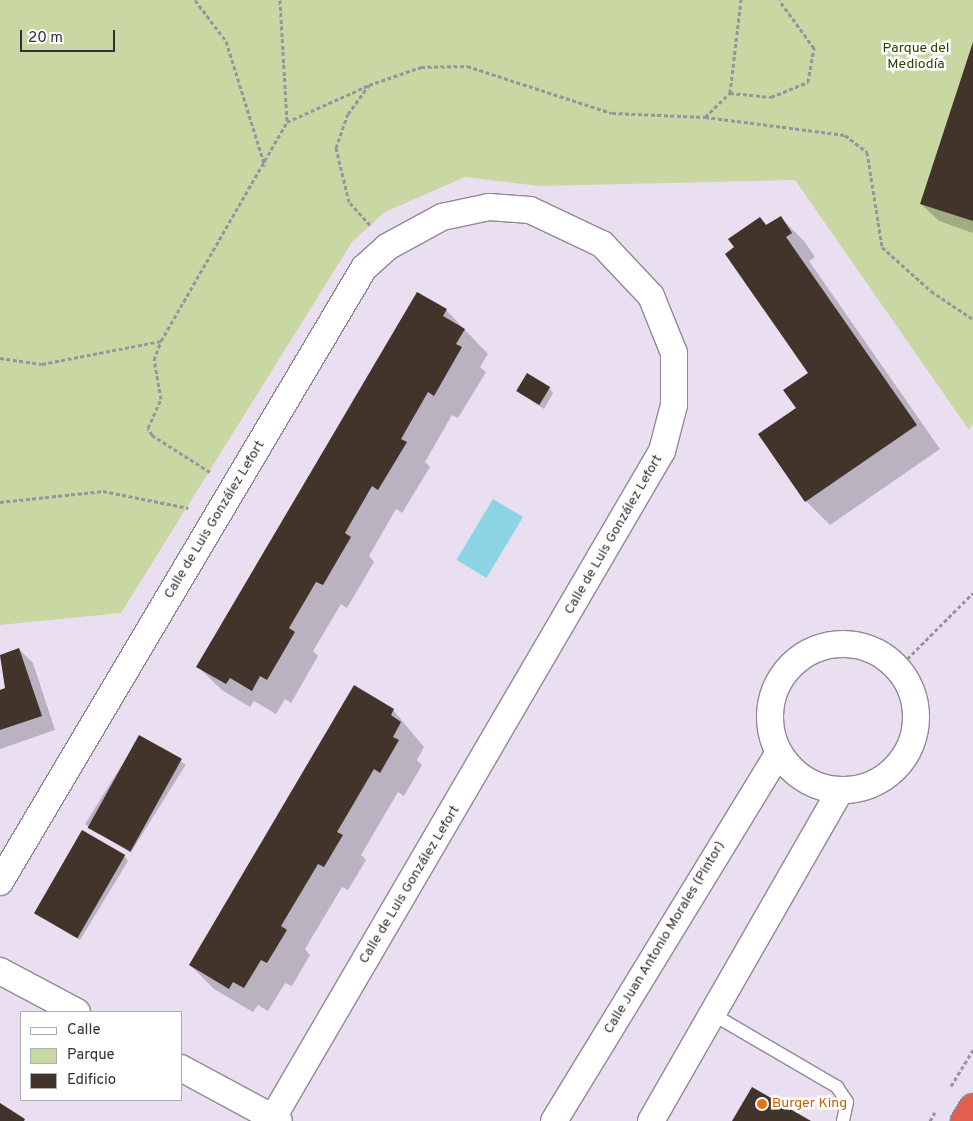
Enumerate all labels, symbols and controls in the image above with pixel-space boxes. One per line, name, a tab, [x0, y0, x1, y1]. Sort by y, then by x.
scale bar	[22, 20, 118, 52]
text: 20 m	[28, 29, 63, 48]
park label: Parque del Mediodía	[883, 41, 949, 74]
street label: Calle de Luis González Lefort	[161, 438, 269, 602]
street label: Calle de Luis González Lefort	[561, 452, 667, 618]
street label: Calle de Luis González Lefort	[356, 803, 464, 967]
street label: Calle Juan Antonio Morales (Pintor)	[601, 839, 729, 1037]
legend	[20, 1011, 182, 1101]
text: Calle	[67, 1021, 101, 1040]
text: Parque	[67, 1046, 115, 1065]
text: Edificio	[67, 1071, 116, 1090]
place label: Burger King	[772, 1096, 847, 1112]
marker: Burger King	[756, 1098, 768, 1110]

